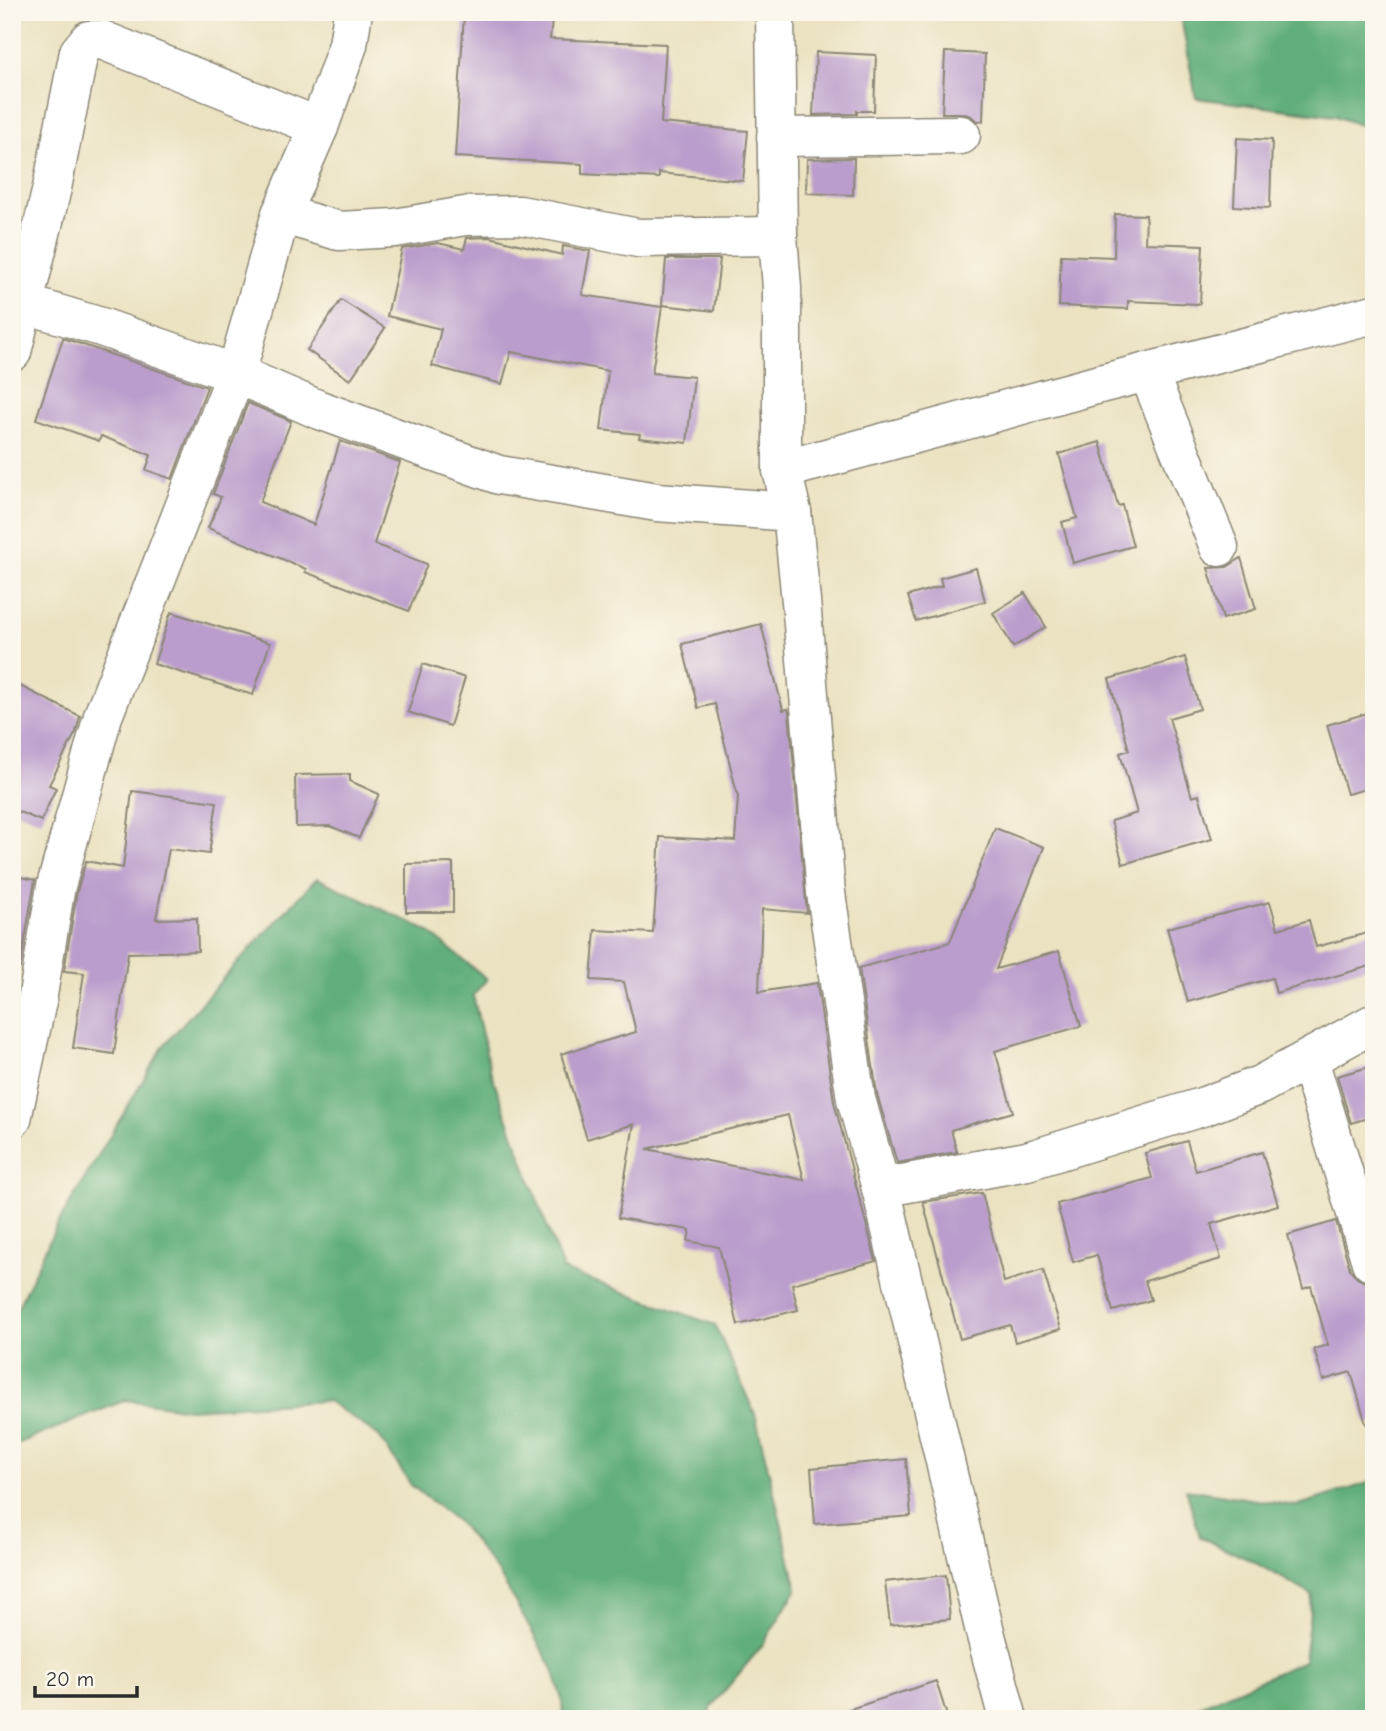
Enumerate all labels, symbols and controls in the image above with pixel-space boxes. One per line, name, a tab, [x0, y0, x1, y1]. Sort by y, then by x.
scale bar	[35, 1654, 136, 1698]
text: 20 m	[46, 1667, 94, 1691]

